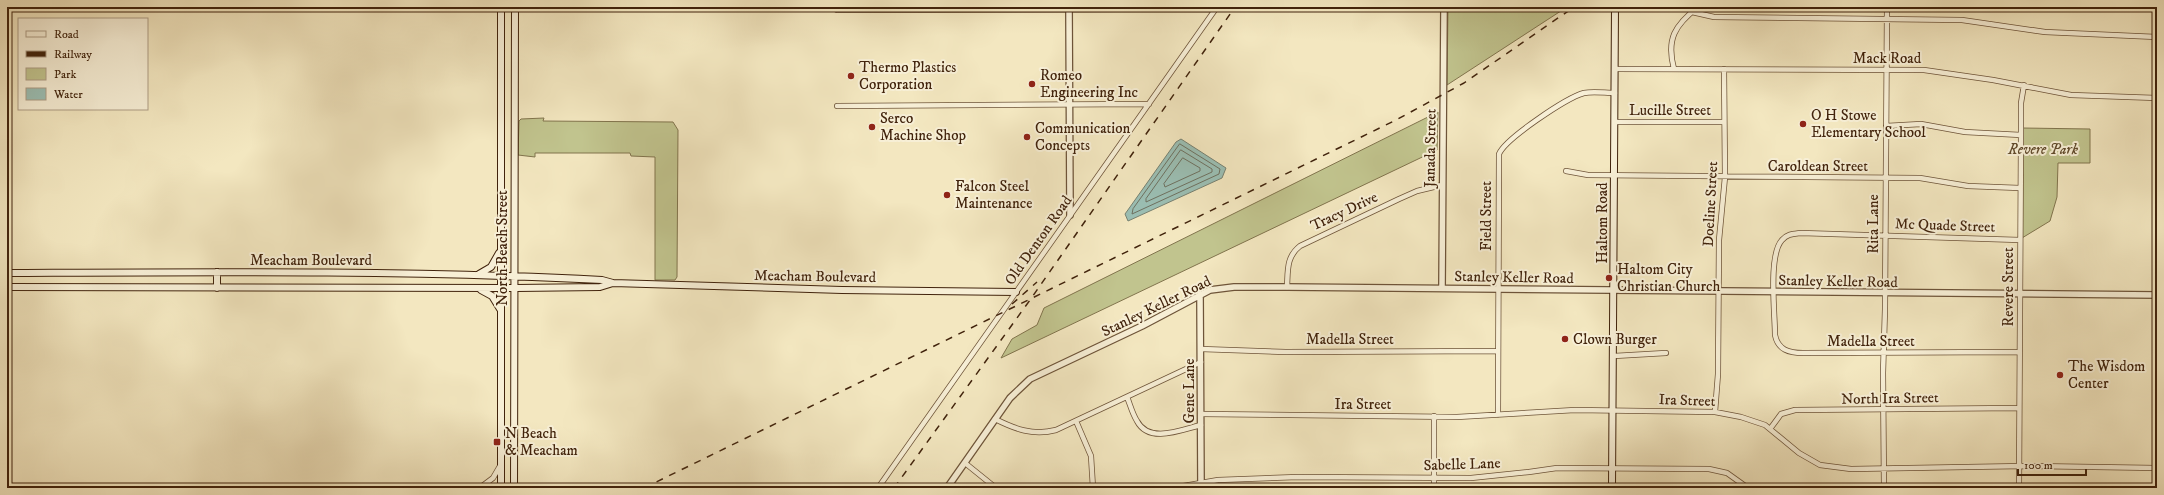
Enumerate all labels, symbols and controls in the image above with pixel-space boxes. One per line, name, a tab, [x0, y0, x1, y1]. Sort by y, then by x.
legend	[18, 18, 148, 110]
text: Road	[54, 27, 79, 42]
text: Railway	[54, 47, 92, 62]
street label: Mack Road	[1853, 49, 1922, 68]
place label: Thermo Plastics Corporation	[859, 58, 956, 94]
place label: Romeo Engineering Inc	[1040, 66, 1139, 102]
text: Park	[54, 67, 76, 82]
marker: Thermo Plastics Corporation	[846, 71, 856, 81]
marker: Romeo Engineering Inc	[1027, 79, 1037, 89]
text: Water	[53, 87, 83, 102]
street label: Lucille Street	[1629, 101, 1711, 120]
place label: O H Stowe Elementary School	[1811, 106, 1926, 142]
street label: Janada Street	[1420, 108, 1441, 190]
place label: Serco Machine Shop	[880, 109, 966, 145]
place label: Communication Concepts	[1035, 119, 1130, 155]
marker: O H Stowe Elementary School	[1798, 119, 1808, 129]
marker: Serco Machine Shop	[867, 122, 877, 132]
marker: Communication Concepts	[1022, 132, 1032, 142]
park label: Revere Park	[2007, 140, 2079, 159]
street label: Caroldean Street	[1768, 157, 1868, 176]
street label: Doeline Street	[1699, 161, 1722, 247]
place label: Falcon Steel Maintenance	[955, 177, 1032, 213]
street label: Field Street	[1477, 181, 1496, 251]
street label: Haltom Road	[1593, 182, 1612, 264]
street label: Tracy Drive	[1308, 188, 1381, 235]
street label: North Beach Street	[493, 190, 512, 306]
marker: Falcon Steel Maintenance	[942, 190, 952, 200]
street label: Old Denton Road	[1000, 191, 1077, 289]
street label: Rita Lane	[1864, 194, 1883, 254]
street label: Mc Quade Street	[1895, 214, 1996, 237]
street label: Revere Street	[1999, 247, 2018, 327]
street label: Meacham Boulevard	[250, 251, 372, 270]
place label: Haltom City Christian Church	[1617, 260, 1720, 296]
street label: Meacham Boulevard	[754, 266, 877, 287]
street label: Stanley Keller Road	[1454, 267, 1574, 288]
street label: Stanley Keller Road	[1098, 271, 1215, 341]
street label: Stanley Keller Road	[1778, 271, 1898, 292]
marker: Haltom City Christian Church	[1604, 273, 1614, 283]
street label: Madella Street	[1306, 330, 1394, 349]
place label: Clown Burger	[1573, 330, 1657, 349]
street label: Madella Street	[1827, 332, 1915, 351]
marker: Clown Burger	[1560, 334, 1570, 344]
place label: The Wisdom Center	[2068, 357, 2145, 393]
street label: Gene Lane	[1180, 358, 1199, 424]
marker: The Wisdom Center	[2055, 370, 2065, 380]
street label: North Ira Street	[1841, 388, 1939, 409]
street label: Ira Street	[1658, 390, 1716, 411]
street label: Ira Street	[1335, 395, 1392, 414]
place label: N Beach & Meacham	[505, 424, 578, 460]
marker: N Beach & Meacham	[492, 437, 502, 447]
scale bar	[2018, 451, 2086, 477]
street label: Sabelle Lane	[1423, 454, 1501, 475]
text: 100 m	[2024, 458, 2053, 473]

